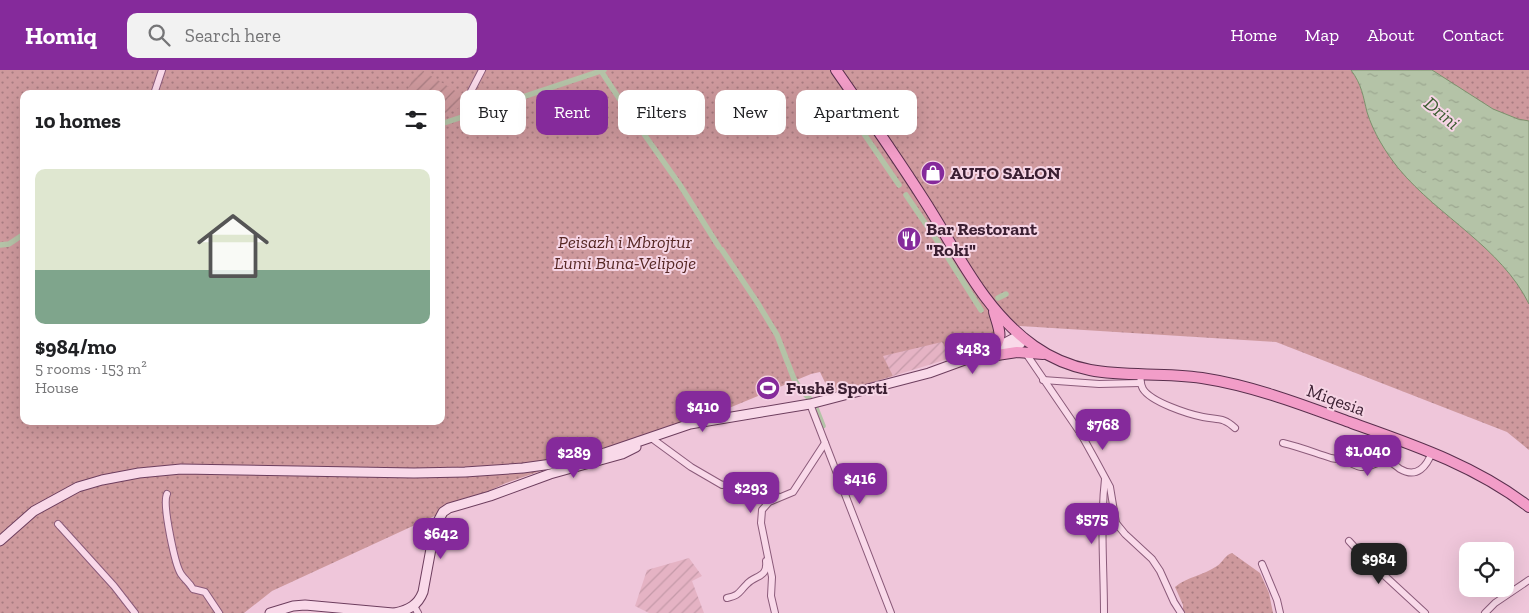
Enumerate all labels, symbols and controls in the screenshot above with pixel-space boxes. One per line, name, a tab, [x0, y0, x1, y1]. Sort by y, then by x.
search box	[127, 13, 477, 58]
text: Homiq	[25, 21, 97, 50]
icon: search	[145, 21, 173, 49]
text: Search here	[185, 24, 281, 47]
text: Home	[1230, 24, 1277, 46]
text: Map	[1305, 24, 1339, 46]
text: About	[1367, 24, 1414, 46]
text: Contact	[1442, 24, 1504, 46]
chip: Buy	[460, 90, 526, 135]
chip: Rent	[536, 90, 608, 135]
chip: Filters	[618, 90, 705, 135]
chip: New	[715, 90, 786, 135]
chip: Apartment	[796, 90, 917, 135]
water label: Drini	[1420, 92, 1465, 134]
icon: filters	[402, 106, 430, 134]
text: 10 homes	[35, 108, 121, 133]
shop icon: AUTO SALON	[920, 160, 946, 186]
place label: AUTO SALON	[950, 162, 1061, 184]
icon: home	[188, 201, 278, 291]
place label: Bar Restorant "Roki"	[926, 218, 1038, 261]
restaurant icon: Bar Restorant "Roki"	[896, 226, 922, 252]
park label: Peisazh i Mbrojtur Lumi Buna-Velipoje	[554, 231, 696, 274]
pin: $483	[943, 332, 1003, 375]
text: $984/mo	[35, 334, 117, 359]
text: $483	[956, 339, 990, 358]
text: 5 rooms · 153 m²	[35, 359, 147, 378]
sports icon: Fushë Sporti	[755, 375, 781, 401]
place label: Fushë Sporti	[786, 377, 888, 399]
text: House	[35, 378, 78, 397]
street label: Miqesia	[1304, 379, 1369, 421]
pin: $410	[673, 390, 733, 433]
text: $410	[687, 397, 719, 416]
pin: $768	[1073, 408, 1133, 451]
text: $768	[1087, 415, 1119, 434]
pin: $1,040	[1327, 434, 1409, 477]
pin: $289	[544, 436, 604, 479]
text: $1,040	[1345, 441, 1391, 460]
text: $289	[557, 443, 591, 462]
pin: $416	[830, 462, 890, 505]
text: $416	[844, 469, 876, 488]
pin: $293	[721, 472, 781, 514]
text: $293	[734, 478, 768, 497]
pin: $575	[1062, 502, 1122, 545]
text: $575	[1076, 509, 1108, 528]
pin: $642	[411, 518, 471, 560]
text: $642	[424, 524, 458, 543]
pin: $984	[1349, 542, 1409, 585]
map controls	[1459, 542, 1514, 597]
button: locate	[1459, 542, 1514, 597]
text: $984	[1362, 549, 1396, 568]

